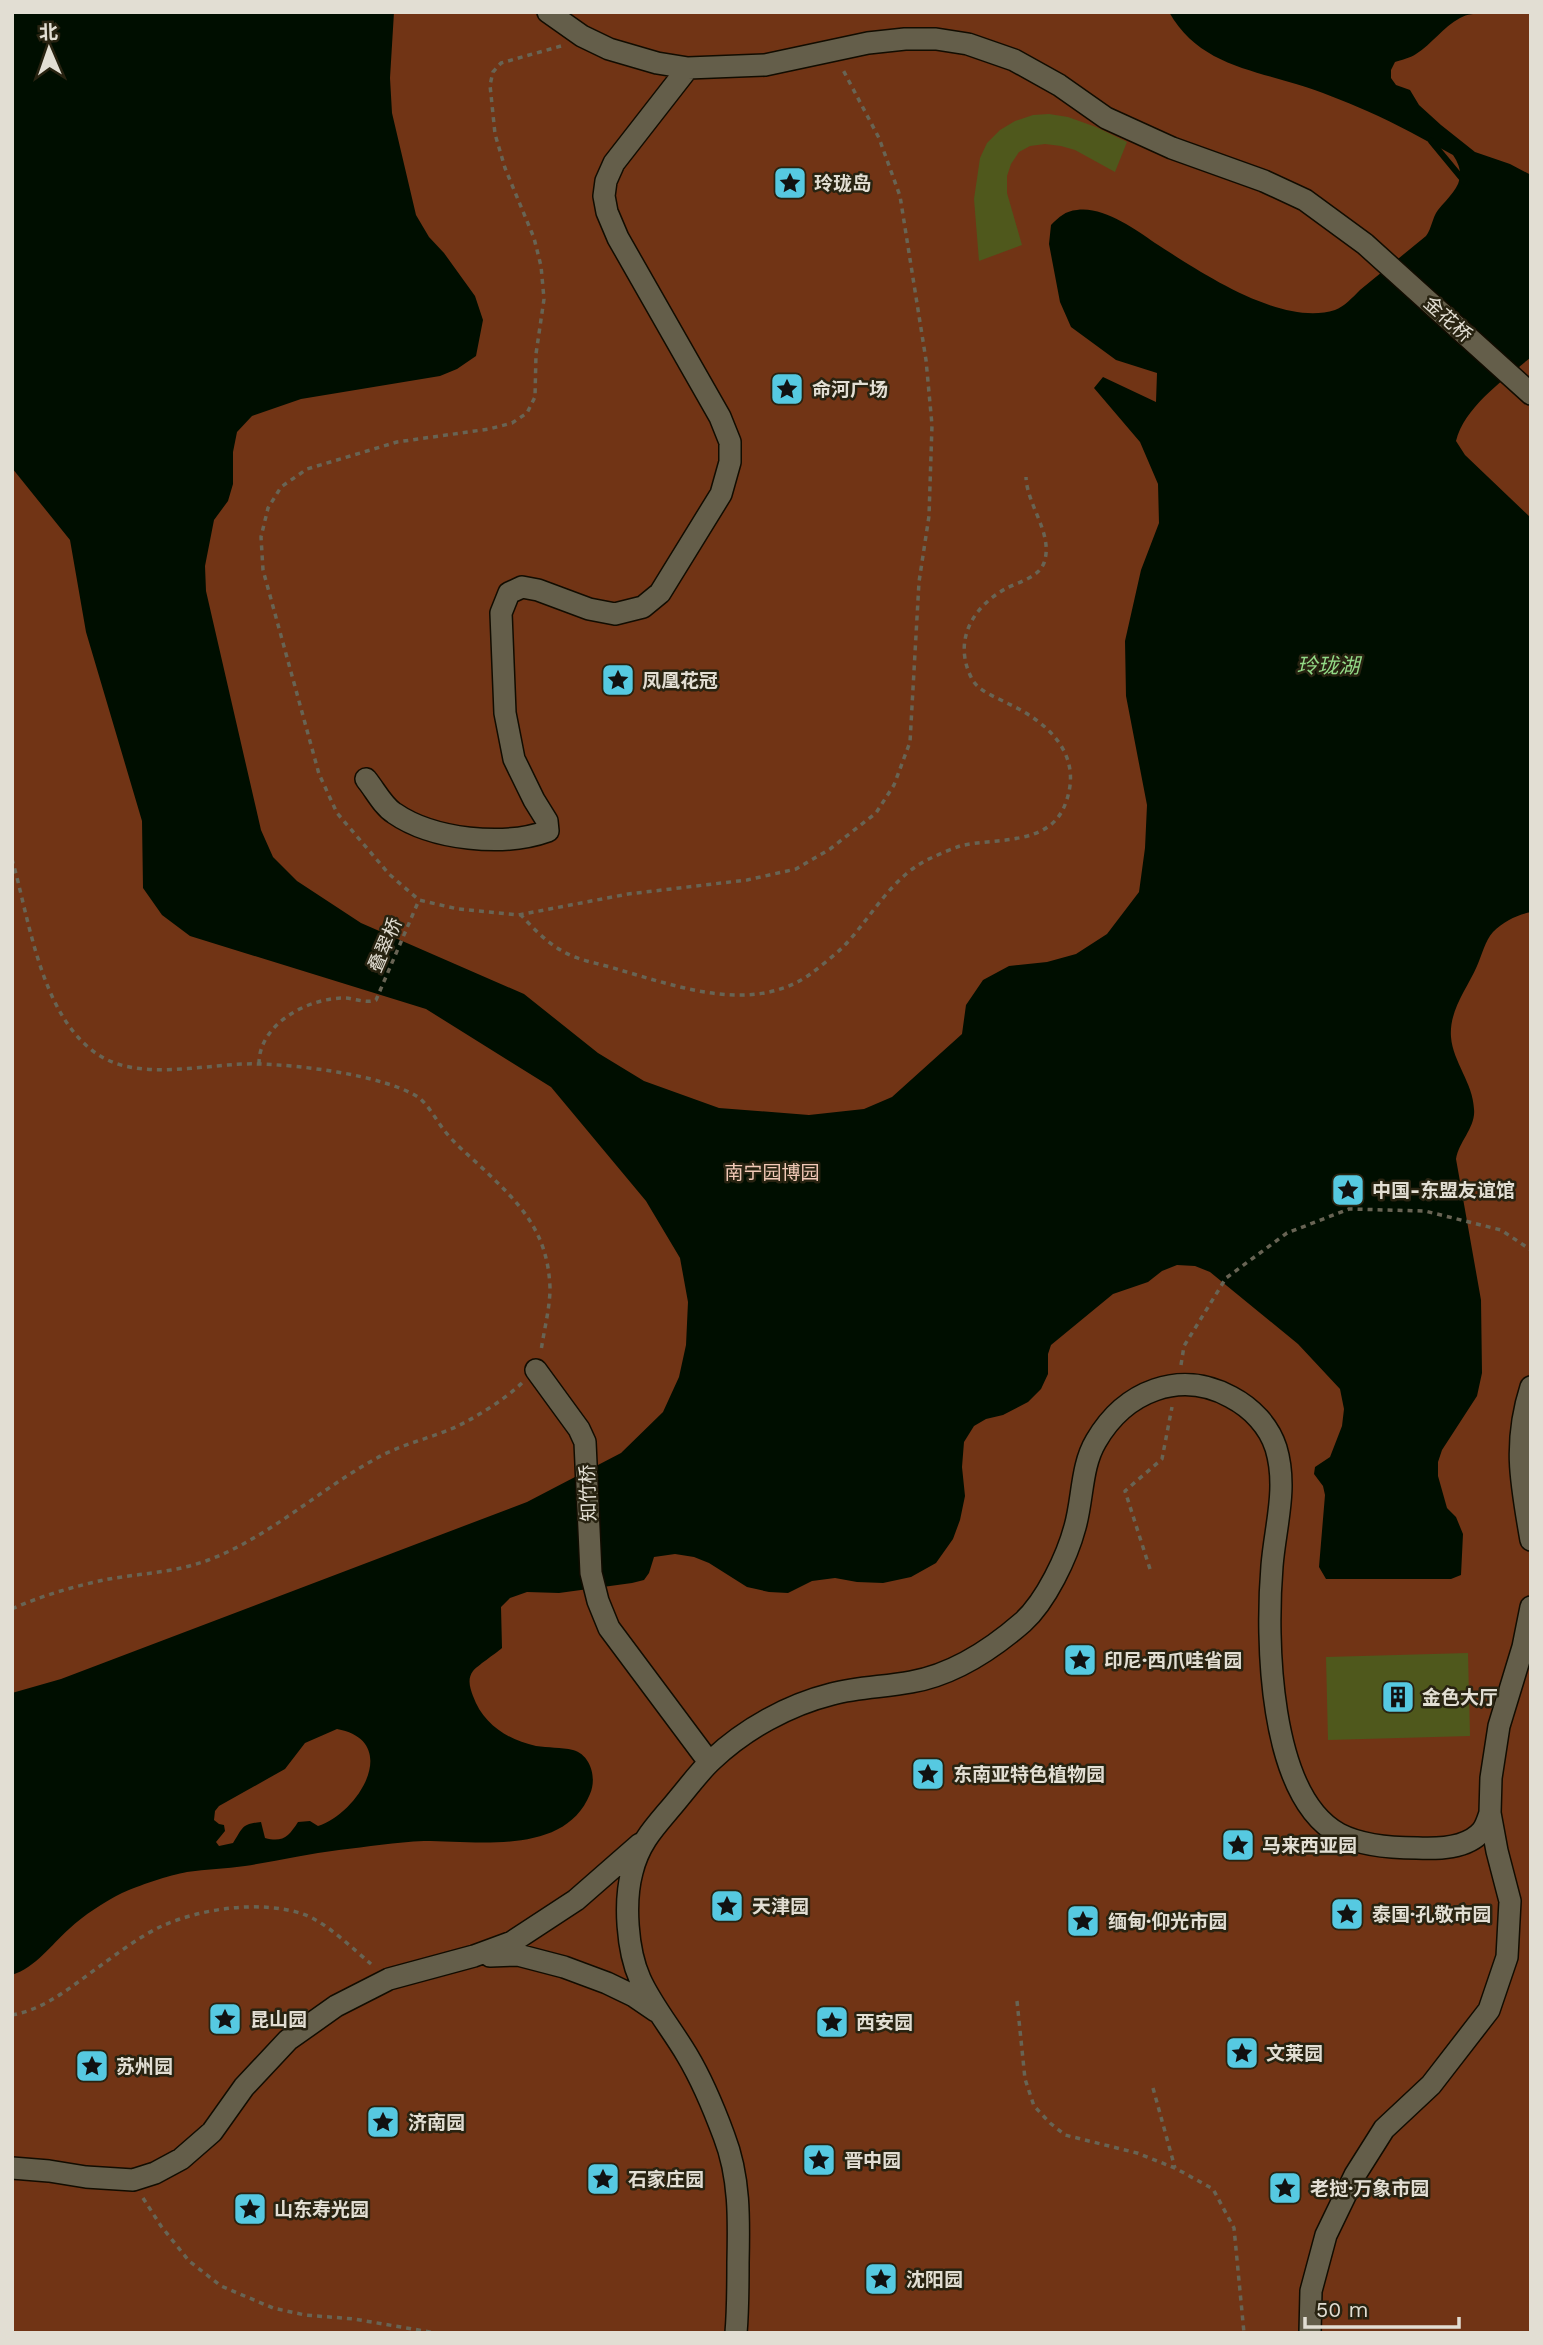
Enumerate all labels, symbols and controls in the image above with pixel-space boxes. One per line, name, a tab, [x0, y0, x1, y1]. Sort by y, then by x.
north arrow	[14, 14, 84, 84]
text: 北	[39, 21, 58, 44]
place icon: 玲珑岛	[771, 164, 809, 202]
place label: 玲珑岛	[814, 172, 871, 195]
street label: 金花桥	[1419, 291, 1477, 347]
place icon: 命河广场	[768, 370, 806, 408]
place label: 命河广场	[812, 378, 888, 401]
water label: 玲珑湖	[1297, 653, 1362, 678]
place icon: 凤凰花冠	[599, 661, 637, 699]
place label: 凤凰花冠	[642, 669, 718, 692]
street label: 叠翠桥	[363, 914, 407, 976]
park label: 南宁园博园	[724, 1161, 820, 1184]
place icon: 中国-东盟友谊馆	[1329, 1171, 1367, 1209]
place label: 中国-东盟友谊馆	[1372, 1179, 1515, 1202]
street label: 知竹桥	[576, 1464, 600, 1522]
place icon: 印尼·西爪哇省园	[1061, 1641, 1099, 1679]
place label: 印尼·西爪哇省园	[1104, 1649, 1242, 1672]
building icon: 金色大厅	[1379, 1678, 1417, 1716]
place label: 金色大厅	[1422, 1686, 1498, 1709]
place icon: 东南亚特色植物园	[909, 1755, 947, 1793]
place label: 东南亚特色植物园	[953, 1763, 1105, 1786]
place icon: 马来西亚园	[1219, 1826, 1257, 1864]
place label: 马来西亚园	[1262, 1834, 1357, 1857]
place icon: 天津园	[708, 1887, 746, 1925]
place label: 天津园	[752, 1895, 809, 1918]
place icon: 泰国·孔敬市园	[1328, 1895, 1366, 1933]
place icon: 缅甸·仰光市园	[1064, 1902, 1102, 1940]
place label: 泰国·孔敬市园	[1372, 1903, 1491, 1926]
place label: 缅甸·仰光市园	[1108, 1910, 1227, 1933]
place icon: 昆山园	[206, 2000, 244, 2038]
place icon: 西安园	[813, 2003, 851, 2041]
place label: 昆山园	[250, 2008, 307, 2031]
place label: 西安园	[856, 2011, 913, 2034]
place icon: 文莱园	[1223, 2034, 1261, 2072]
place label: 文莱园	[1266, 2042, 1323, 2065]
place icon: 苏州园	[73, 2047, 111, 2085]
place label: 苏州园	[116, 2055, 173, 2078]
place icon: 济南园	[364, 2103, 402, 2141]
place label: 济南园	[408, 2111, 465, 2134]
place icon: 晋中园	[800, 2141, 838, 2179]
place label: 晋中园	[844, 2149, 901, 2172]
place icon: 石家庄园	[584, 2160, 622, 2198]
place label: 石家庄园	[628, 2168, 704, 2191]
place icon: 老挝·万象市园	[1266, 2169, 1304, 2207]
place label: 老挝·万象市园	[1310, 2177, 1429, 2200]
place icon: 山东寿光园	[231, 2190, 269, 2228]
place label: 山东寿光园	[274, 2198, 369, 2221]
place icon: 沈阳园	[862, 2260, 900, 2298]
place label: 沈阳园	[906, 2268, 963, 2291]
scale bar	[1305, 2286, 1459, 2330]
text: 50 m	[1316, 2297, 1368, 2322]

